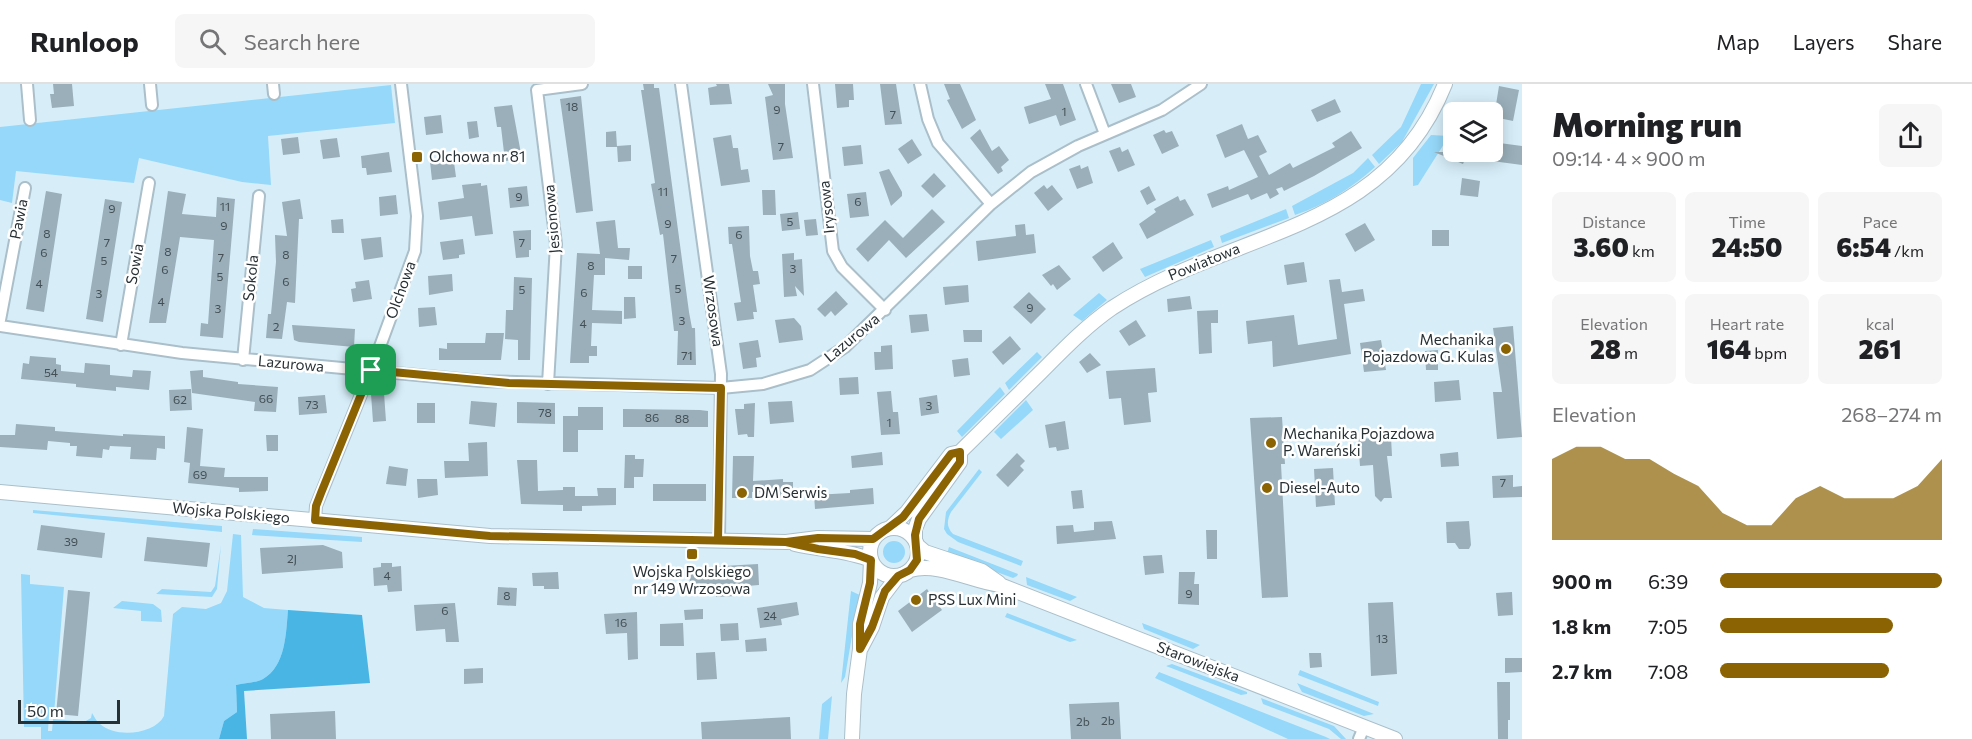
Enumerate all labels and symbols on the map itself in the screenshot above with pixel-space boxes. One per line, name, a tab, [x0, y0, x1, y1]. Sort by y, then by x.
house number: 18	[566, 99, 578, 113]
house number: 9	[773, 102, 781, 116]
house number: 1	[1061, 104, 1067, 118]
house number: 7	[890, 107, 896, 121]
house number: 7	[778, 139, 784, 153]
place label: Olchowa nr 81	[429, 147, 525, 165]
marker: Olchowa nr 81	[410, 150, 424, 164]
street label: Irysowa	[814, 180, 838, 234]
street label: Jesionowa	[539, 184, 563, 254]
house number: 11	[658, 184, 668, 198]
house number: 9	[515, 189, 523, 203]
house number: 6	[854, 194, 862, 208]
street label: Pawia	[5, 197, 31, 241]
house number: 11	[220, 199, 230, 213]
house number: 9	[108, 201, 116, 215]
house number: 5	[787, 214, 794, 228]
house number: 9	[664, 216, 672, 230]
house number: 9	[220, 218, 228, 232]
house number: 8	[43, 226, 51, 240]
house number: 6	[735, 227, 743, 241]
house number: 7	[104, 235, 110, 249]
house number: 7	[519, 235, 525, 249]
street label: Powiatowa	[1165, 238, 1242, 284]
street label: Sowia	[122, 242, 146, 286]
house number: 8	[164, 244, 172, 258]
house number: 6	[40, 245, 48, 259]
house number: 8	[282, 247, 290, 261]
house number: 7	[218, 250, 224, 264]
house number: 7	[671, 251, 677, 265]
house number: 5	[101, 253, 108, 267]
street label: Sokola	[239, 254, 261, 302]
street label: Olchowa	[381, 258, 419, 321]
house number: 8	[587, 258, 595, 272]
house number: 3	[790, 261, 797, 275]
house number: 6	[161, 262, 169, 276]
house number: 5	[217, 269, 224, 283]
house number: 6	[282, 274, 290, 288]
street label: Wrzosowa	[700, 274, 728, 348]
house number: 4	[35, 276, 43, 290]
house number: 5	[675, 281, 682, 295]
house number: 5	[519, 282, 526, 296]
house number: 6	[580, 285, 588, 299]
house number: 3	[96, 286, 103, 300]
house number: 4	[157, 294, 165, 308]
house number: 9	[1026, 300, 1034, 314]
house number: 3	[215, 301, 222, 315]
street label: Lazurowa	[820, 309, 883, 365]
house number: 3	[679, 313, 686, 327]
house number: 4	[579, 316, 587, 330]
house number: 2	[273, 319, 280, 333]
place label: Mechanika Pojazdowa G. Kulas	[1363, 330, 1494, 365]
marker: Mechanika Pojazdowa G. Kulas	[1499, 342, 1513, 356]
pin	[345, 344, 396, 395]
house number: 71	[681, 348, 693, 362]
street label: Lazurowa	[257, 351, 325, 375]
house number: 54	[44, 365, 58, 379]
house number: 66	[259, 391, 273, 405]
house number: 62	[173, 392, 187, 406]
house number: 73	[305, 397, 319, 411]
house number: 3	[926, 398, 933, 412]
house number: 78	[538, 405, 552, 419]
house number: 86	[645, 410, 659, 424]
house number: 88	[675, 411, 689, 425]
house number: 1	[886, 415, 892, 429]
place label: Mechanika Pojazdowa P. Wareński	[1283, 424, 1435, 459]
marker: Mechanika Pojazdowa P. Wareński	[1264, 436, 1278, 450]
house number: 69	[193, 467, 207, 481]
house number: 7	[1500, 475, 1506, 489]
place label: Diesel-Auto	[1279, 478, 1360, 496]
marker: Diesel-Auto	[1260, 481, 1274, 495]
place label: DM Serwis	[754, 483, 828, 501]
marker: DM Serwis	[735, 486, 749, 500]
street label: Wojska Polskiego	[171, 498, 291, 526]
house number: 39	[64, 534, 78, 548]
marker: Wojska Polskiego nr 149 Wrzosowa	[685, 547, 699, 561]
house number: 2J	[287, 551, 297, 566]
place label: Wojska Polskiego nr 149 Wrzosowa	[633, 562, 751, 597]
house number: 4	[383, 568, 391, 582]
house number: 9	[1185, 586, 1193, 600]
house number: 8	[503, 588, 511, 602]
place label: PSS Lux Mini	[928, 590, 1016, 608]
marker: PSS Lux Mini	[909, 593, 923, 607]
house number: 6	[441, 603, 449, 617]
house number: 24	[763, 608, 777, 622]
house number: 16	[615, 615, 627, 629]
house number: 13	[1376, 631, 1388, 645]
street label: Starowiejska	[1154, 637, 1242, 685]
scale bar	[18, 697, 120, 724]
house number: 2b	[1101, 713, 1115, 727]
house number: 2b	[1076, 714, 1090, 728]

